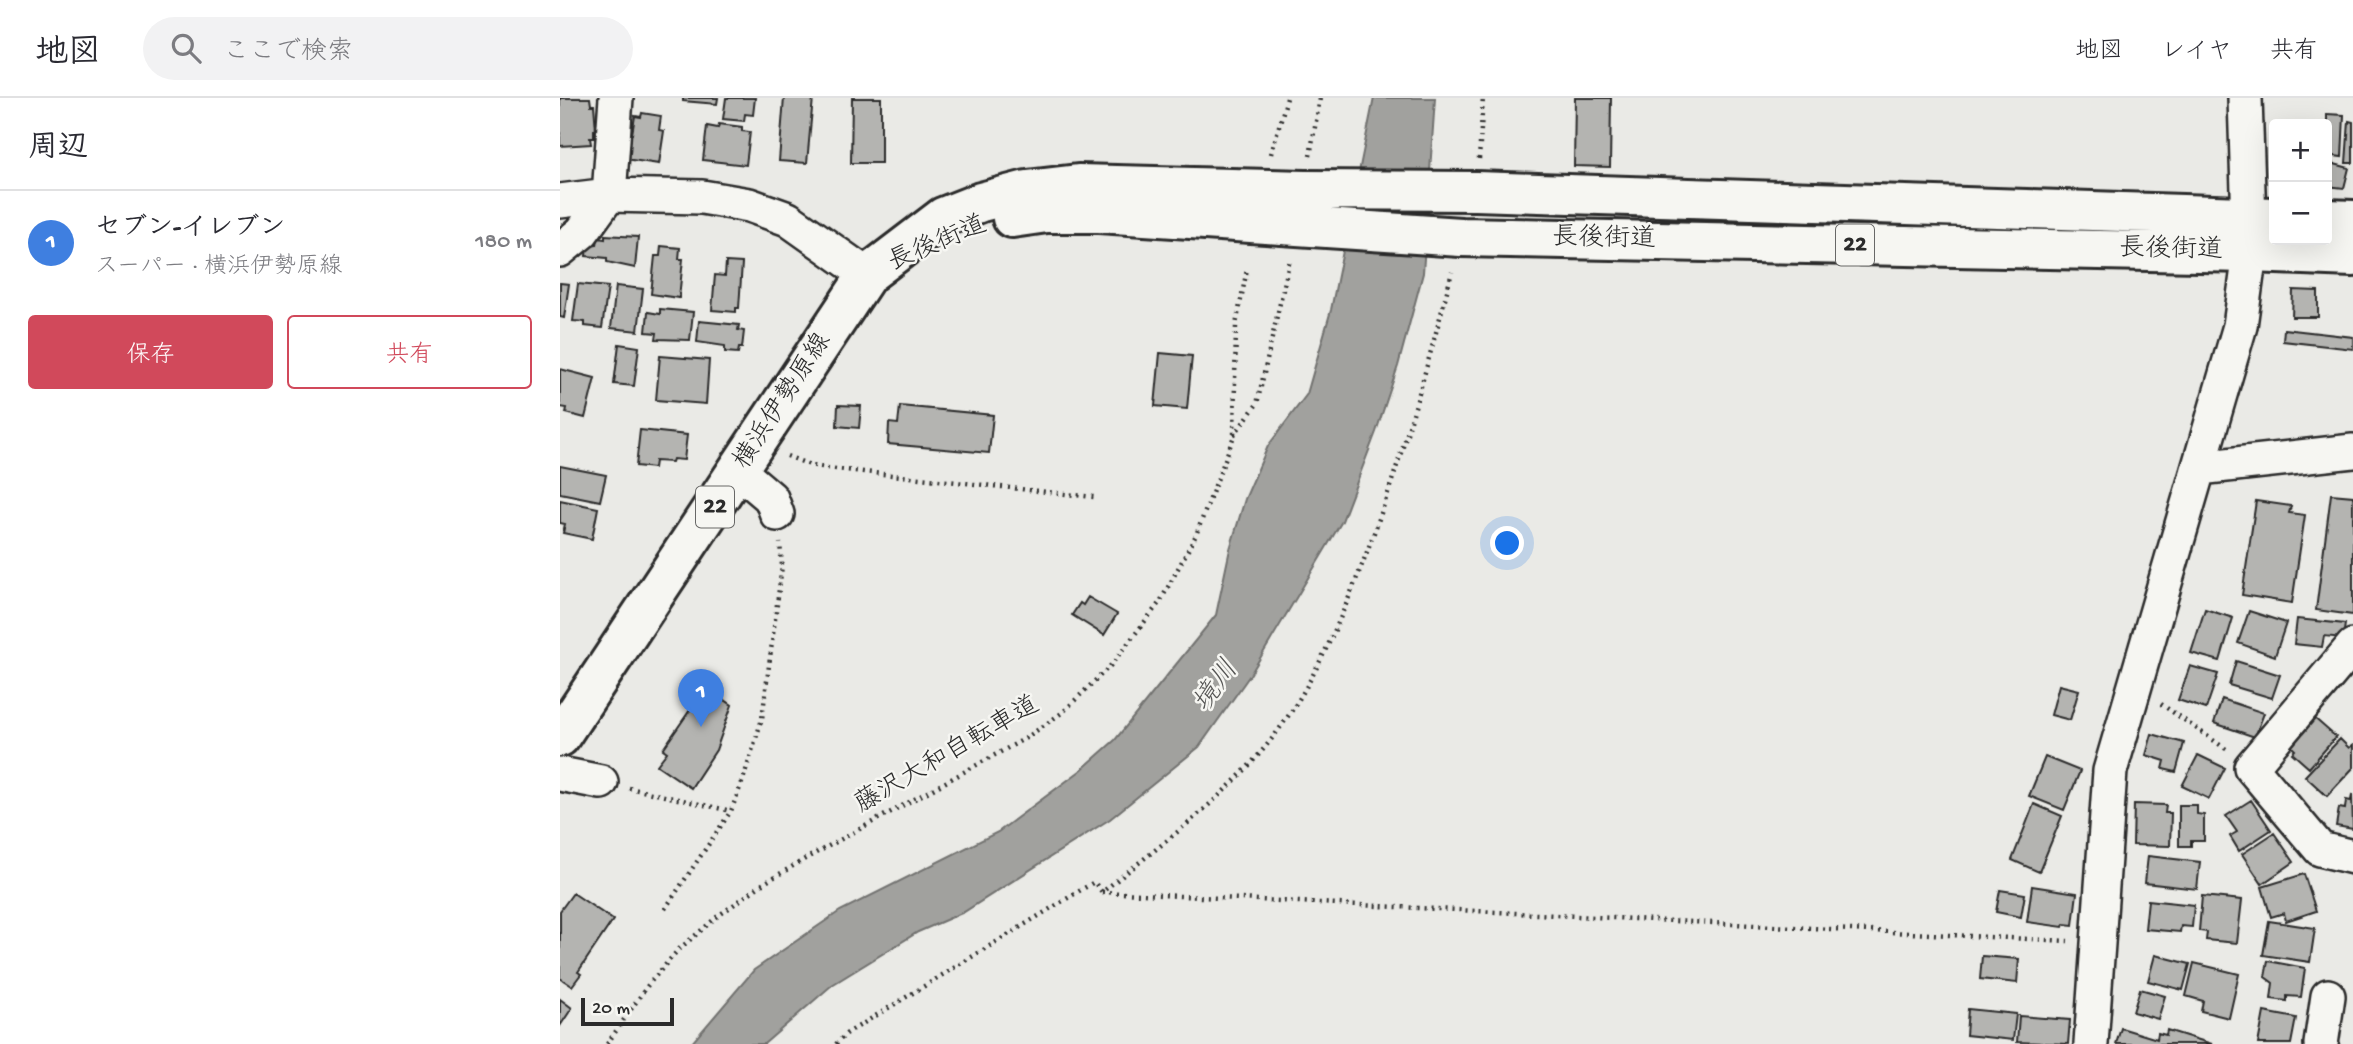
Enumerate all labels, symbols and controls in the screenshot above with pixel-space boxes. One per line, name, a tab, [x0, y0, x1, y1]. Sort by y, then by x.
search box	[143, 17, 633, 80]
icon: search	[167, 29, 205, 67]
text: 地図	[35, 36, 101, 74]
text: ここで検索	[223, 38, 353, 69]
text: 地図	[2075, 38, 2123, 67]
text: レイヤ	[2161, 38, 2232, 67]
text: 共有	[2270, 38, 2318, 67]
map controls	[2269, 119, 2332, 245]
button: +	[2269, 119, 2332, 182]
text: 周辺	[28, 132, 88, 167]
button: −	[2269, 182, 2332, 245]
street label: 長後街道	[884, 209, 992, 280]
text: セブン-イレブン	[95, 214, 285, 245]
street label: 長後街道	[1552, 223, 1656, 256]
road number: 22	[1836, 225, 1874, 266]
text: 1	[46, 229, 56, 256]
text: 180 m	[475, 229, 532, 256]
street label: 長後街道	[2119, 234, 2223, 267]
text: スーパー · 横浜伊勢原線	[95, 254, 342, 281]
button: 保存	[28, 315, 273, 389]
button: 共有	[287, 315, 532, 389]
street label: 横浜伊勢原線	[727, 327, 839, 476]
road number: 22	[696, 486, 734, 528]
your location	[1490, 526, 1524, 560]
water label: 境川	[1186, 654, 1247, 719]
pin: 1	[678, 669, 724, 727]
street label: 藤沢大和自転車道	[849, 689, 1046, 821]
scale bar	[581, 995, 674, 1027]
text: 20 m	[592, 998, 630, 1021]

